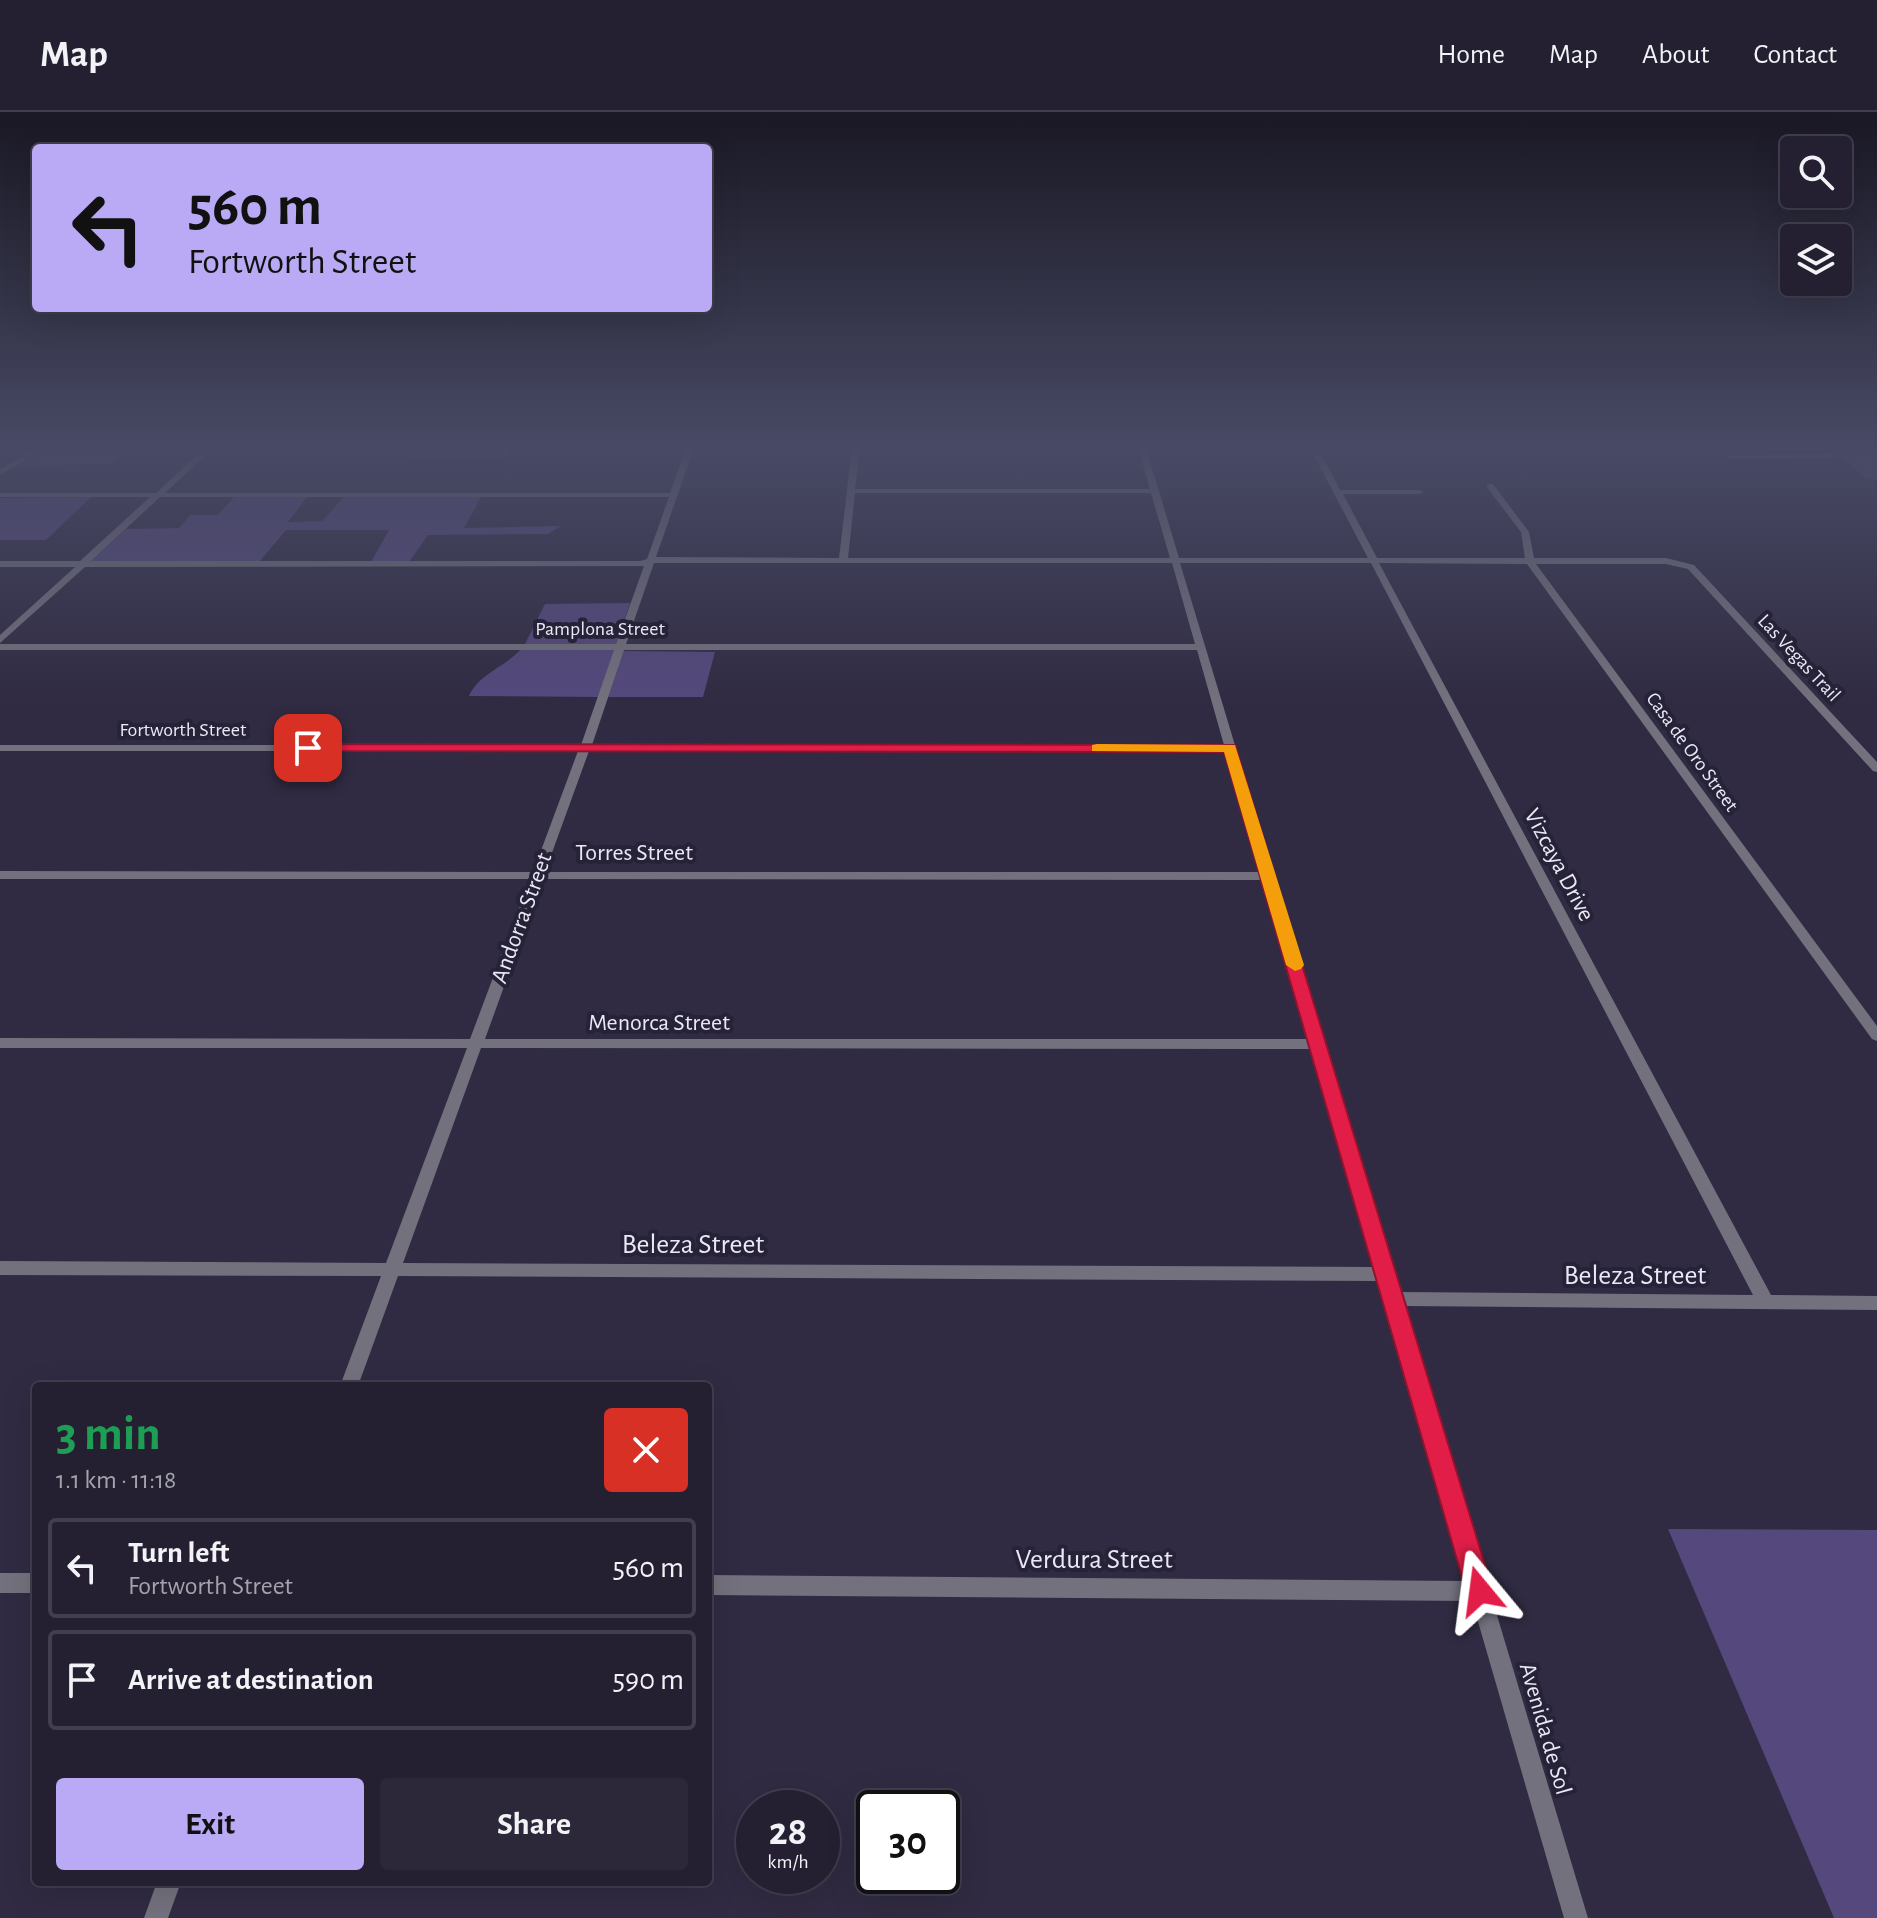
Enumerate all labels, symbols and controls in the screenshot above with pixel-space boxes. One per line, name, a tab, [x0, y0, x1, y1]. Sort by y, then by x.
text: Map	[40, 36, 108, 74]
text: Home	[1438, 41, 1505, 69]
text: Map	[1549, 41, 1598, 69]
text: About	[1642, 41, 1710, 69]
text: Contact	[1754, 41, 1837, 69]
map controls	[1780, 136, 1852, 296]
button: search	[1780, 136, 1852, 208]
icon: left	[56, 176, 160, 280]
text: 560 m	[188, 179, 322, 235]
button: layers	[1780, 224, 1852, 296]
text: Fortworth Street	[188, 244, 416, 280]
street label: Las Vegas Trail	[1754, 611, 1844, 705]
street label: Pamplona Street	[535, 619, 665, 639]
street label: Casa de Oro Street	[1642, 689, 1742, 816]
pin	[274, 714, 342, 782]
street label: Fortworth Street	[120, 720, 247, 740]
icon: arrive	[286, 726, 330, 770]
street label: Vizcaya Drive	[1519, 805, 1599, 925]
street label: Torres Street	[575, 841, 693, 865]
street label: Andorra Street	[487, 849, 557, 986]
street label: Menorca Street	[588, 1011, 730, 1035]
street label: Beleza Street	[622, 1231, 764, 1259]
street label: Beleza Street	[1564, 1262, 1706, 1290]
button: close	[604, 1408, 688, 1492]
text: 3 min	[56, 1411, 161, 1459]
text: 1.1 km · 11:18	[56, 1467, 176, 1493]
text: Turn left	[128, 1538, 229, 1568]
icon: left	[60, 1546, 104, 1590]
street label: Verdura Street	[1015, 1546, 1173, 1574]
position arrow	[1438, 1549, 1522, 1633]
text: 560 m	[613, 1553, 684, 1583]
text: Fortworth Street	[128, 1573, 293, 1599]
icon: arrive	[60, 1658, 104, 1702]
street label: Avenida de Sol	[1515, 1660, 1575, 1798]
text: Arrive at destination	[128, 1665, 374, 1695]
text: 590 m	[613, 1665, 684, 1695]
button: Exit	[56, 1778, 364, 1870]
button: Share	[380, 1778, 688, 1870]
speed limit sign: 30	[856, 1790, 960, 1894]
text: 28	[769, 1812, 807, 1852]
text: km/h	[767, 1852, 809, 1872]

